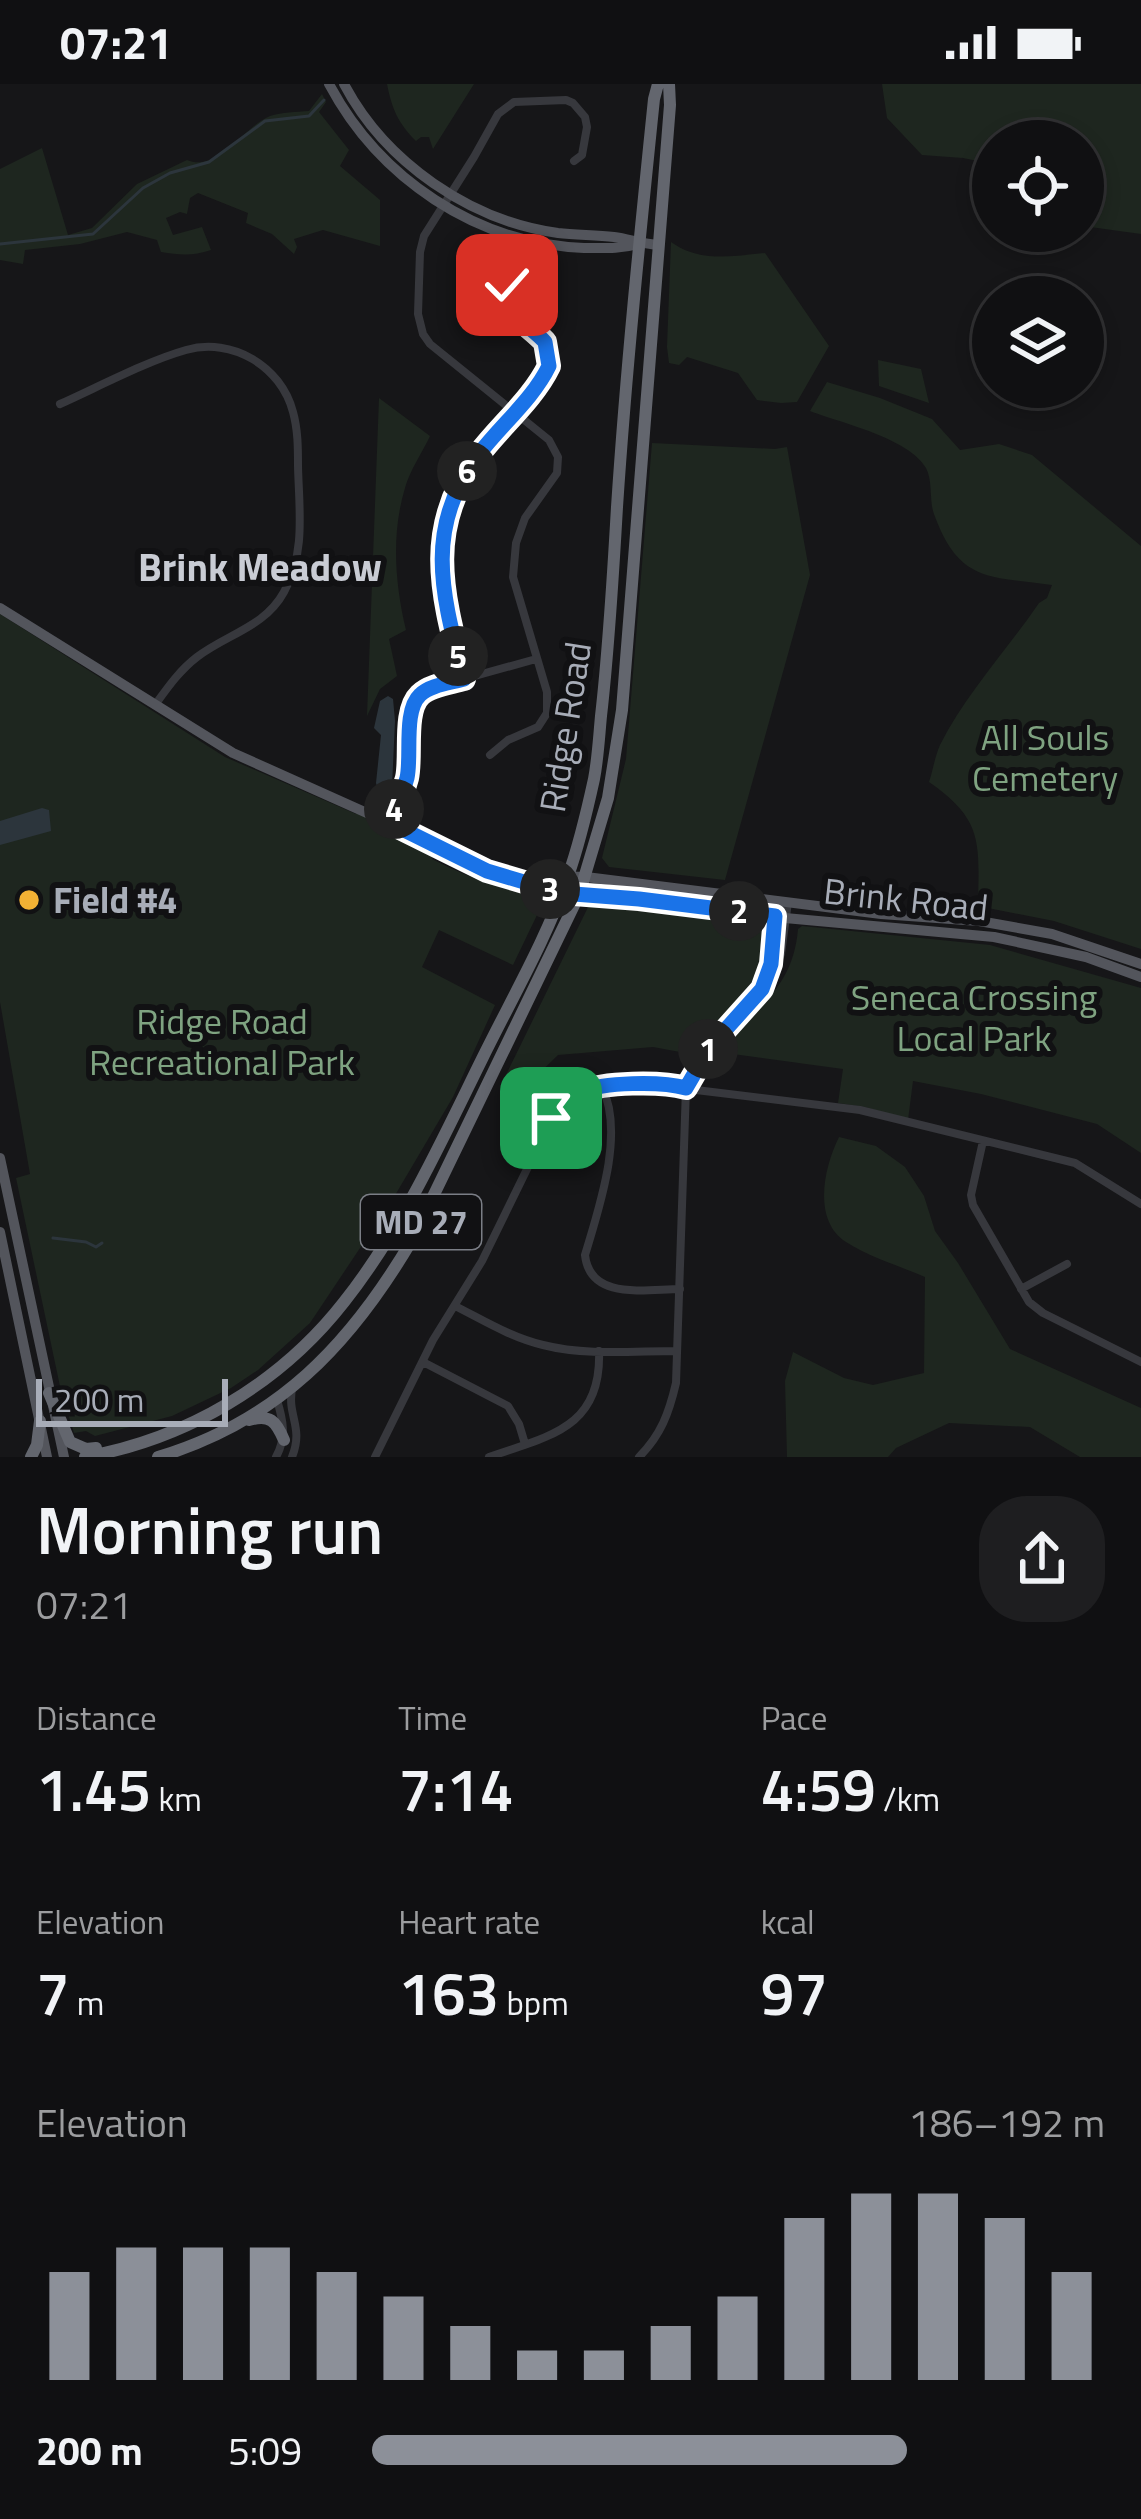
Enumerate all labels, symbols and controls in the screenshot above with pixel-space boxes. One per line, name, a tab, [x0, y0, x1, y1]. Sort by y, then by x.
text: 07:21	[60, 8, 172, 76]
map controls	[972, 120, 1104, 408]
button: locate	[972, 120, 1104, 252]
pin	[456, 234, 558, 336]
icon: check	[474, 252, 540, 318]
button: layers	[972, 276, 1104, 408]
pin: 6	[437, 441, 497, 501]
text: 6	[458, 446, 476, 496]
district label: Brink Meadow	[138, 537, 382, 596]
pin: 5	[428, 626, 488, 686]
text: 5	[449, 631, 467, 681]
street label: Ridge Road	[524, 638, 605, 816]
park label: All Souls Cemetery	[972, 709, 1118, 805]
pin: 4	[364, 779, 424, 839]
text: 4	[385, 784, 403, 834]
pin: 3	[520, 859, 580, 919]
street label: Brink Road	[821, 863, 991, 934]
text: 3	[541, 864, 559, 914]
place label: Field #4	[53, 872, 178, 927]
pin: 2	[709, 881, 769, 941]
text: 2	[730, 886, 748, 936]
marker: Field #4	[16, 887, 42, 913]
park label: Seneca Crossing Local Park	[851, 969, 1097, 1065]
park label: Ridge Road Recreational Park	[89, 993, 355, 1089]
pin: 1	[678, 1019, 738, 1079]
text: 1	[699, 1024, 717, 1074]
pin	[500, 1067, 602, 1169]
icon: arrive	[518, 1085, 584, 1151]
road number: MD 27	[361, 1195, 481, 1249]
scale bar	[36, 1373, 228, 1426]
text: 200 m	[54, 1375, 144, 1425]
text: Morning run	[36, 1479, 383, 1580]
button: share	[979, 1496, 1105, 1622]
text: 07:21	[36, 1575, 132, 1634]
text: Distance	[36, 1693, 157, 1743]
text: Time	[398, 1693, 467, 1743]
text: Pace	[761, 1693, 827, 1743]
text: 1.45	[36, 1743, 151, 1834]
text: 7:14	[398, 1743, 513, 1834]
text: 4:59	[761, 1743, 876, 1834]
text: km	[151, 1774, 202, 1824]
text: /km	[876, 1774, 940, 1824]
text: Elevation	[36, 1897, 164, 1947]
text: Heart rate	[398, 1897, 540, 1947]
text: kcal	[761, 1897, 815, 1947]
text: 7	[36, 1947, 70, 2038]
text: 163	[398, 1947, 499, 2038]
text: 97	[761, 1947, 828, 2038]
text: m	[70, 1978, 104, 2028]
text: bpm	[499, 1978, 569, 2028]
text: Elevation	[36, 2093, 188, 2152]
text: 186–192 m	[908, 2093, 1105, 2152]
text: 200 m	[36, 2421, 143, 2480]
text: 5:09	[228, 2421, 302, 2480]

